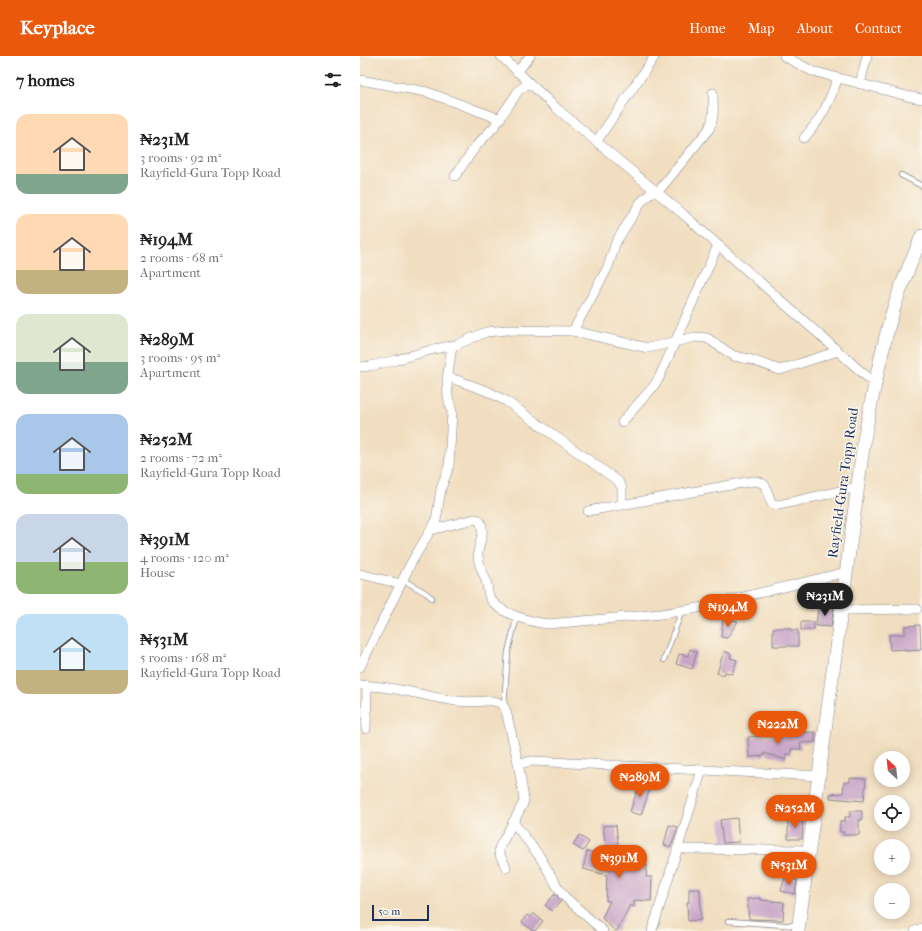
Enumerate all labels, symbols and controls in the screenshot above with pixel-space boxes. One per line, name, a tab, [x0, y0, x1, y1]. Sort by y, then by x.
text: Keyplace	[20, 17, 95, 39]
text: Home	[689, 20, 726, 37]
text: Map	[748, 20, 775, 37]
text: About	[797, 20, 833, 37]
text: Contact	[855, 20, 902, 37]
icon: filters	[322, 69, 344, 91]
text: 7 homes	[16, 70, 75, 90]
text: ₦231M	[140, 129, 190, 149]
icon: home	[48, 130, 96, 178]
text: 3 rooms · 92 m²	[140, 150, 221, 165]
text: Rayfield-Gura Topp Road	[140, 165, 281, 180]
text: ₦194M	[140, 229, 193, 249]
icon: home	[48, 230, 96, 278]
text: 2 rooms · 68 m²	[140, 250, 223, 265]
text: Apartment	[140, 265, 201, 280]
text: ₦289M	[140, 329, 194, 349]
icon: home	[48, 330, 96, 378]
text: 3 rooms · 95 m²	[140, 350, 220, 365]
text: Apartment	[140, 365, 201, 380]
street label: Rayfield-Gura Topp Road	[824, 406, 862, 559]
text: ₦252M	[140, 429, 193, 449]
icon: home	[48, 430, 96, 478]
text: 2 rooms · 72 m²	[140, 450, 222, 465]
text: Rayfield-Gura Topp Road	[140, 465, 281, 480]
text: ₦391M	[140, 529, 190, 549]
icon: home	[48, 530, 96, 578]
text: 4 rooms · 120 m²	[140, 550, 229, 565]
text: House	[140, 565, 175, 580]
pin: ₦231M	[797, 583, 853, 617]
text: ₦231M	[806, 588, 844, 603]
pin: ₦194M	[700, 594, 756, 628]
text: ₦194M	[708, 599, 748, 614]
text: ₦531M	[140, 629, 188, 649]
icon: home	[48, 630, 96, 678]
text: 5 rooms · 168 m²	[140, 650, 226, 665]
text: Rayfield-Gura Topp Road	[140, 665, 281, 680]
pin: ₦222M	[750, 711, 806, 745]
text: ₦222M	[757, 716, 799, 731]
north arrow	[874, 751, 910, 787]
map controls	[874, 751, 910, 919]
pin: ₦289M	[612, 764, 668, 798]
text: ₦289M	[619, 769, 661, 784]
pin: ₦252M	[767, 795, 823, 829]
button: locate	[874, 795, 910, 831]
text: ₦252M	[775, 800, 815, 815]
button: +	[874, 839, 910, 875]
pin: ₦391M	[591, 845, 647, 879]
text: ₦391M	[600, 850, 638, 865]
pin: ₦531M	[761, 852, 817, 886]
text: ₦531M	[771, 857, 807, 872]
button: −	[874, 883, 910, 919]
scale bar	[372, 903, 429, 922]
text: 50 m	[378, 905, 400, 918]

